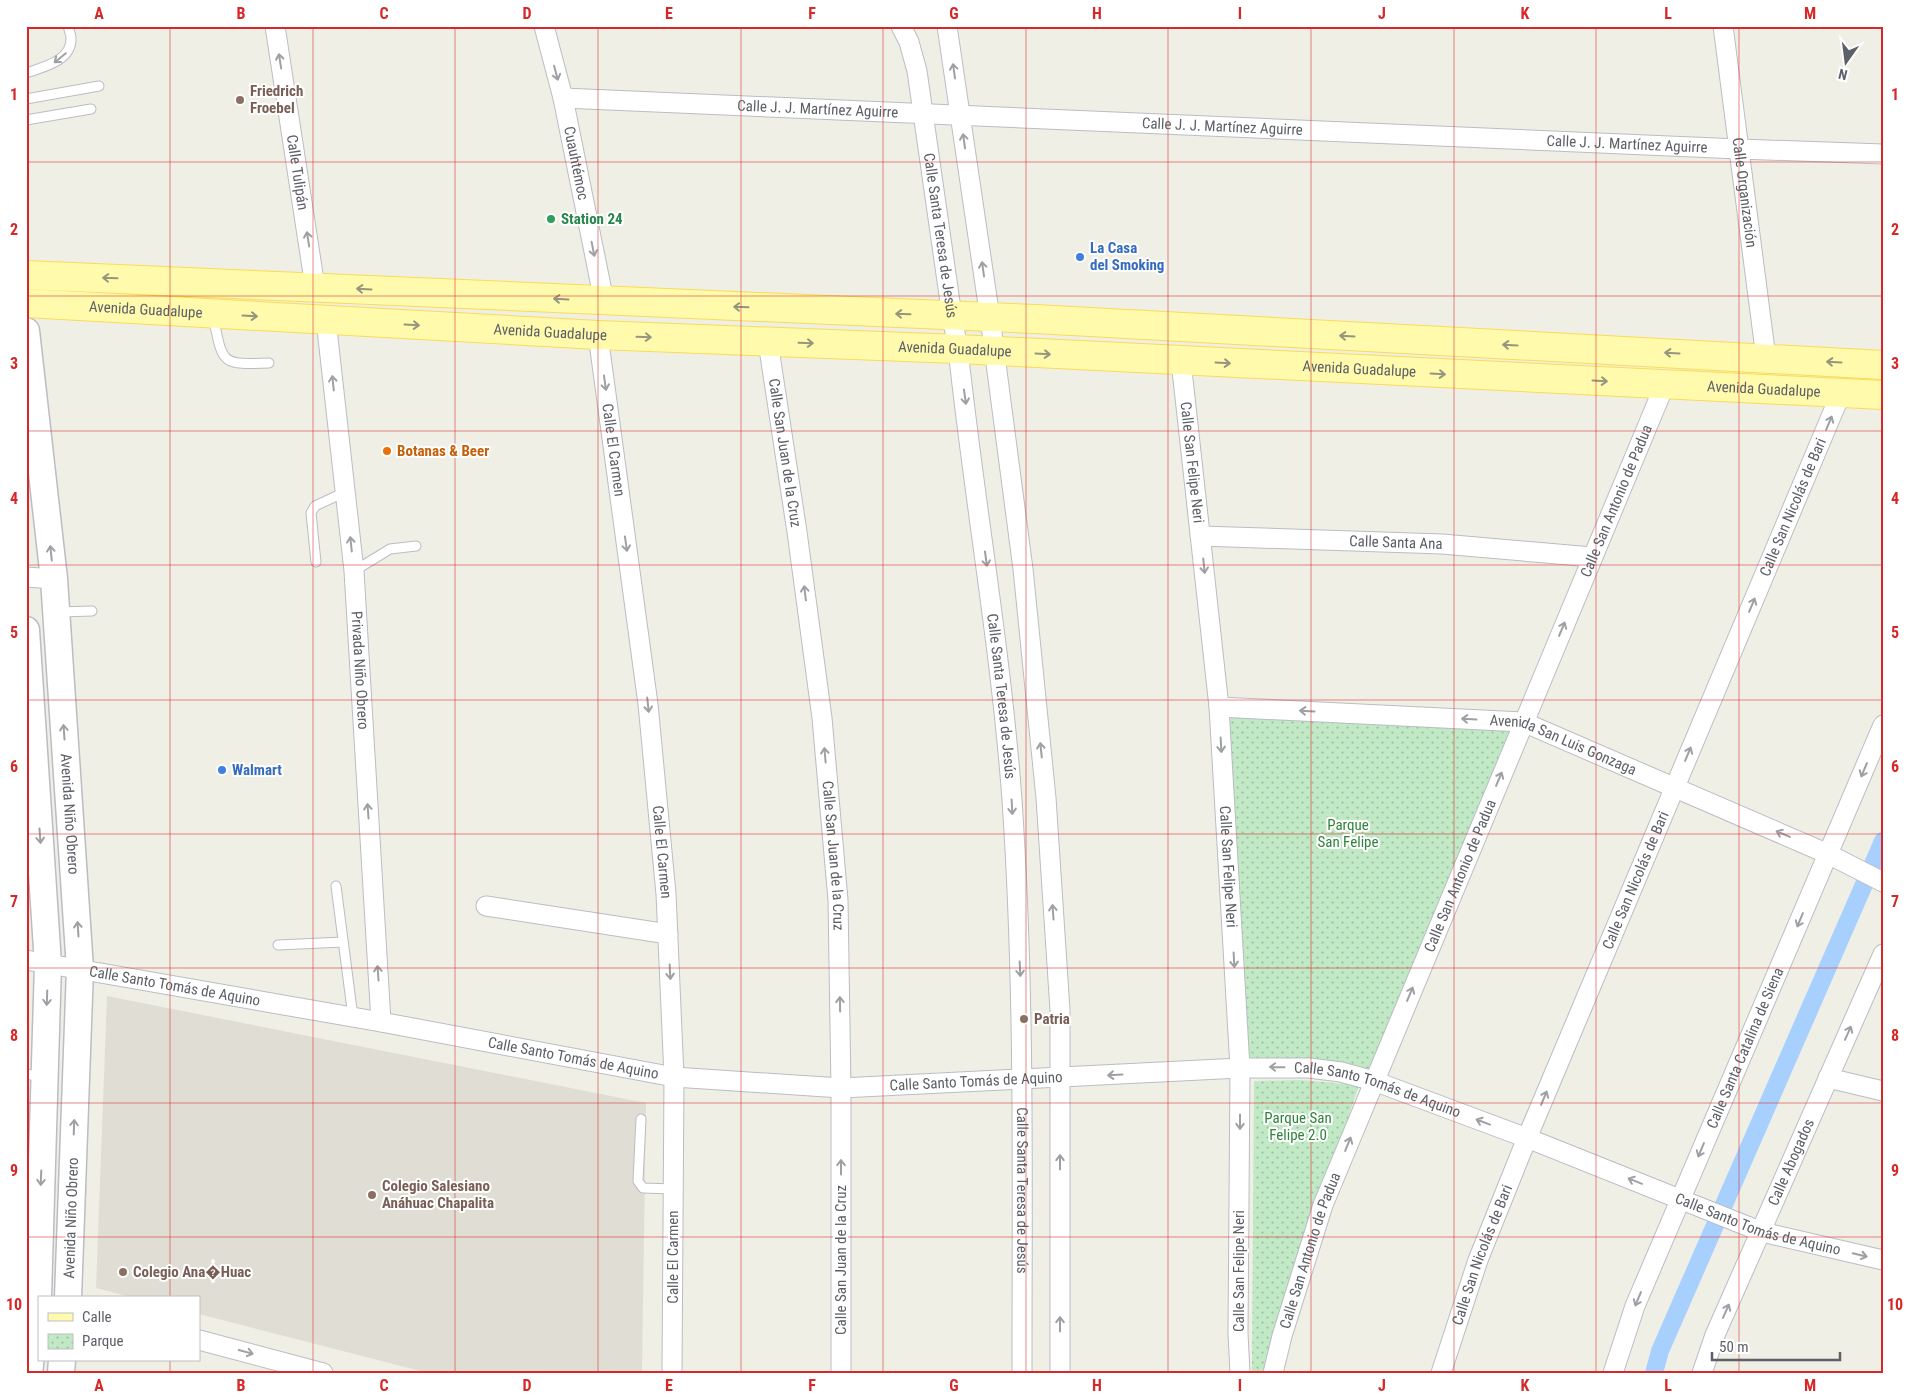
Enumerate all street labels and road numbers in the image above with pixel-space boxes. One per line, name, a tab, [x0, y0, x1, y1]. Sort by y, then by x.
street label: Calle J. J. Martínez Aguirre	[737, 97, 899, 122]
street label: Calle J. J. Martínez Aguirre	[1142, 114, 1303, 139]
street label: Cuauhtémoc	[560, 125, 592, 202]
street label: Calle J. J. Martínez Aguirre	[1546, 132, 1708, 157]
street label: Calle Tulipán	[283, 133, 312, 211]
street label: Calle Organización	[1729, 136, 1761, 249]
street label: Calle Santa Teresa de Jesús	[920, 152, 961, 319]
street label: Avenida Guadalupe	[89, 298, 203, 322]
street label: Avenida Guadalupe	[493, 320, 607, 344]
street label: Avenida Guadalupe	[898, 338, 1012, 361]
street label: Avenida Guadalupe	[1302, 357, 1417, 381]
street label: Calle San Juan de la Cruz	[765, 377, 805, 528]
street label: Avenida Guadalupe	[1707, 377, 1821, 401]
street label: Calle San Felipe Neri	[1177, 401, 1208, 524]
street label: Calle El Carmen	[598, 402, 629, 497]
street label: Calle San Antonio de Padua	[1577, 422, 1656, 580]
street label: Calle San Nicolás de Bari	[1756, 435, 1830, 579]
street label: Calle Santa Ana	[1349, 532, 1443, 553]
street label: Privada Niño Obrero	[347, 610, 372, 730]
street label: Calle Santa Teresa de Jesús	[983, 612, 1019, 780]
street label: Avenida San Luis Gonzaga	[1489, 711, 1639, 779]
street label: Avenida Niño Obrero	[57, 753, 83, 875]
street label: Calle San Juan de la Cruz	[819, 780, 847, 931]
street label: Calle San Antonio de Padua	[1420, 797, 1500, 955]
street label: Calle El Carmen	[649, 805, 675, 899]
street label: Calle San Felipe Neri	[1216, 805, 1241, 928]
street label: Calle San Nicolás de Bari	[1599, 809, 1673, 952]
street label: Calle Santo Tomás de Aquino	[88, 962, 262, 1010]
street label: Calle Santa Catalina de Siena	[1703, 965, 1787, 1131]
street label: Calle Santo Tomás de Aquino	[486, 1033, 660, 1083]
street label: Calle Santo Tomás de Aquino	[1294, 1059, 1463, 1122]
street label: Calle Santo Tomás de Aquino	[889, 1068, 1063, 1095]
street label: Calle Santa Teresa de Jesús	[1013, 1107, 1031, 1274]
street label: Calle Abogados	[1764, 1116, 1818, 1208]
street label: Avenida Niño Obrero	[60, 1157, 82, 1279]
street label: Calle San Antonio de Padua	[1276, 1170, 1345, 1331]
street label: Calle San Nicolás de Bari	[1448, 1182, 1516, 1327]
street label: Calle San Juan de la Cruz	[832, 1185, 850, 1335]
street label: Calle Santo Tomás de Aquino	[1672, 1189, 1842, 1259]
street label: Calle El Carmen	[664, 1210, 682, 1304]
street label: Calle San Felipe Neri	[1230, 1210, 1248, 1332]

